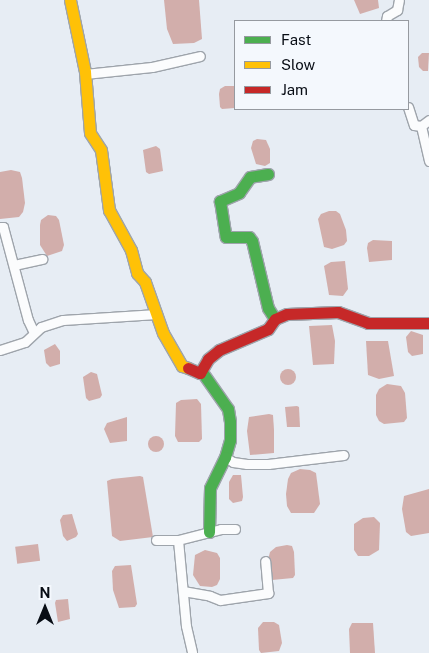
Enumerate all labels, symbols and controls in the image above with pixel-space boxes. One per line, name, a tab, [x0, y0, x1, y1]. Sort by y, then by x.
legend	[234, 20, 409, 110]
text: Fast	[281, 31, 311, 48]
text: Slow	[281, 56, 315, 73]
text: Jam	[281, 81, 308, 98]
north arrow	[20, 583, 70, 633]
text: N	[40, 585, 50, 601]

